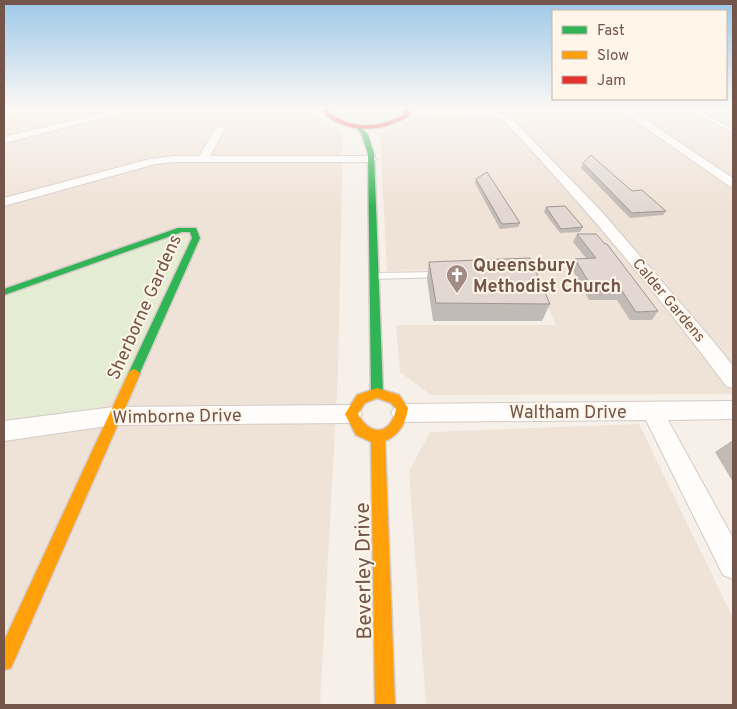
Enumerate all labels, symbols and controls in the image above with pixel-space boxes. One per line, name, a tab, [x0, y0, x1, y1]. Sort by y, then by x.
legend	[552, 10, 727, 100]
text: Fast	[597, 22, 625, 41]
text: Slow	[597, 47, 629, 66]
text: Jam	[597, 72, 626, 91]
street label: Sherborne Gardens	[103, 231, 188, 384]
place label: Queensbury Methodist Church	[473, 255, 621, 299]
street label: Calder Gardens	[627, 255, 708, 347]
church icon: Queensbury Methodist Church	[445, 263, 469, 294]
street label: Waltham Drive	[509, 402, 627, 425]
street label: Wimborne Drive	[112, 405, 242, 430]
street label: Beverley Drive	[350, 502, 379, 640]

